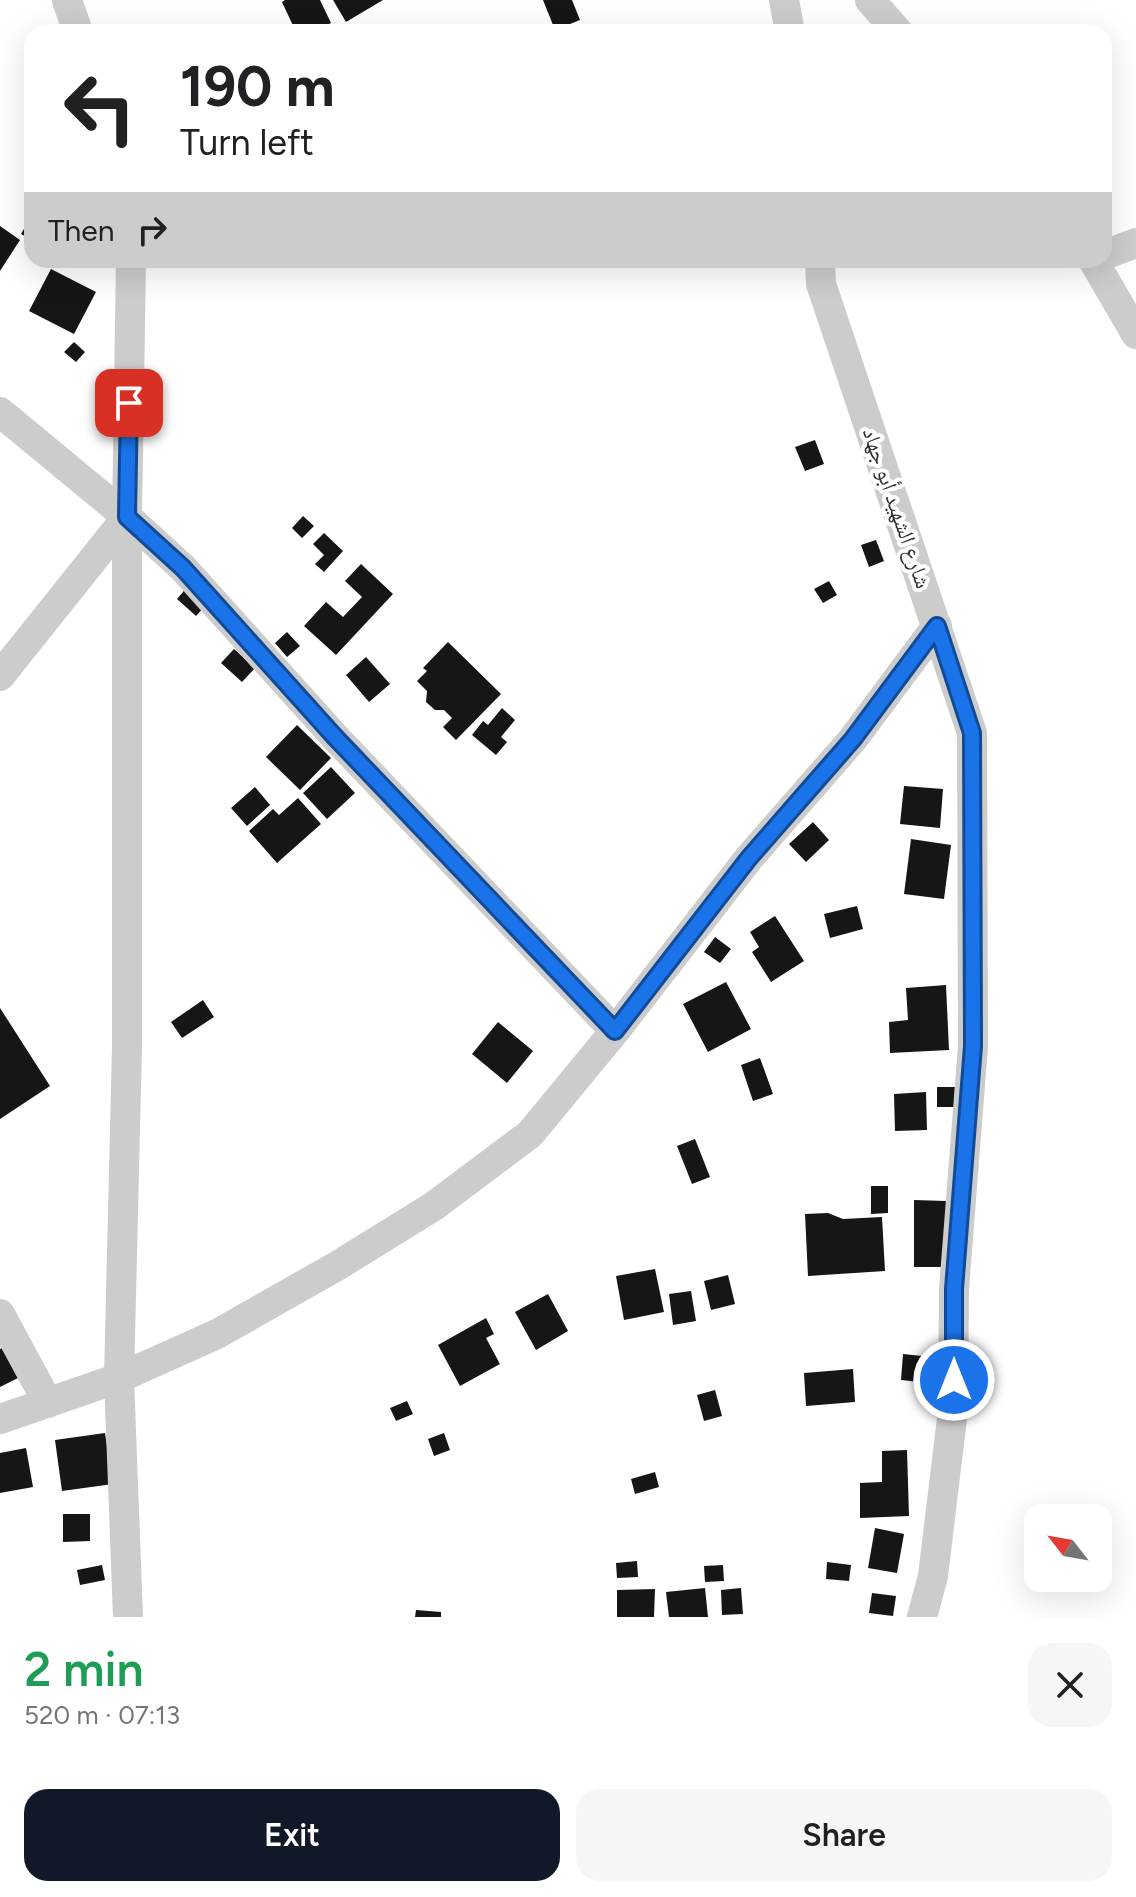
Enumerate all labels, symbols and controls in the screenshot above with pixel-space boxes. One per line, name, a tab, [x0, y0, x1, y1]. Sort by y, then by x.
text: 190 m	[180, 53, 335, 120]
icon: left	[48, 56, 152, 160]
text: Turn left	[180, 121, 314, 164]
icon: right	[130, 208, 174, 252]
text: Then	[48, 212, 114, 249]
pin	[95, 369, 163, 437]
icon: arrive	[107, 381, 151, 425]
street label: شارع الشهيد أبو جهاد	[857, 424, 937, 592]
position arrow	[912, 1338, 996, 1422]
north arrow	[1024, 1504, 1112, 1592]
map controls	[1024, 1504, 1112, 1592]
text: 2 min	[24, 1640, 144, 1698]
button: close	[1028, 1643, 1112, 1727]
text: 520 m · 07:13	[24, 1699, 180, 1731]
button: Exit	[24, 1789, 560, 1881]
button: Share	[576, 1789, 1112, 1881]

